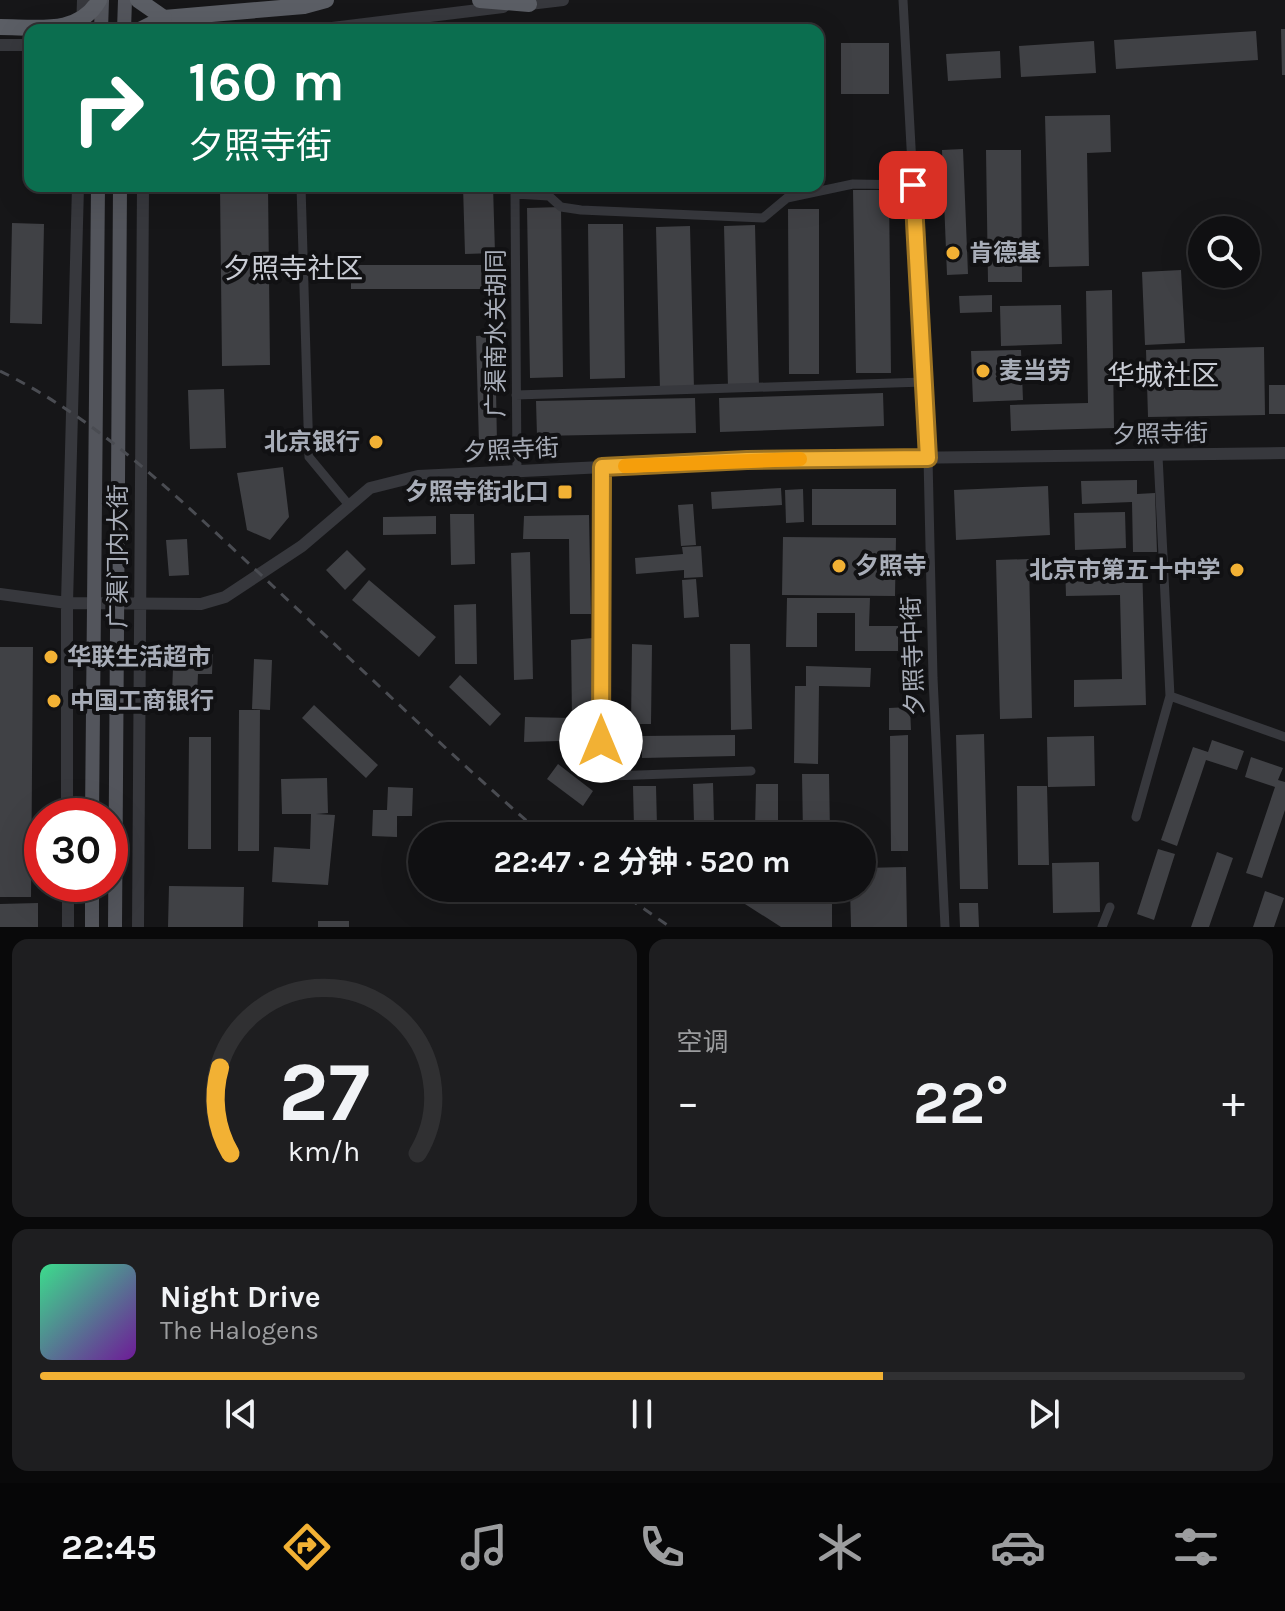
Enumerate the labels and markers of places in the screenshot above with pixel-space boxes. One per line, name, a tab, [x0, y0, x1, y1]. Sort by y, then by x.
pin	[879, 151, 947, 219]
place label: 肯德基	[969, 239, 1041, 267]
marker: 肯德基	[944, 244, 962, 262]
place label: 麦当劳	[999, 357, 1071, 385]
marker: 麦当劳	[974, 362, 992, 380]
place label: 北京银行	[264, 428, 360, 456]
marker: 北京银行	[367, 433, 385, 451]
place label: 夕照寺街北口	[405, 478, 549, 506]
marker: 夕照寺街北口	[556, 483, 574, 501]
place label: 夕照寺	[855, 552, 927, 580]
place label: 北京市第五十中学	[1029, 556, 1221, 584]
marker: 夕照寺	[830, 557, 848, 575]
marker: 北京市第五十中学	[1228, 561, 1246, 579]
place label: 华联生活超市	[67, 643, 211, 671]
marker: 华联生活超市	[42, 648, 60, 666]
place label: 中国工商银行	[70, 687, 214, 715]
marker: 中国工商银行	[45, 692, 63, 710]

